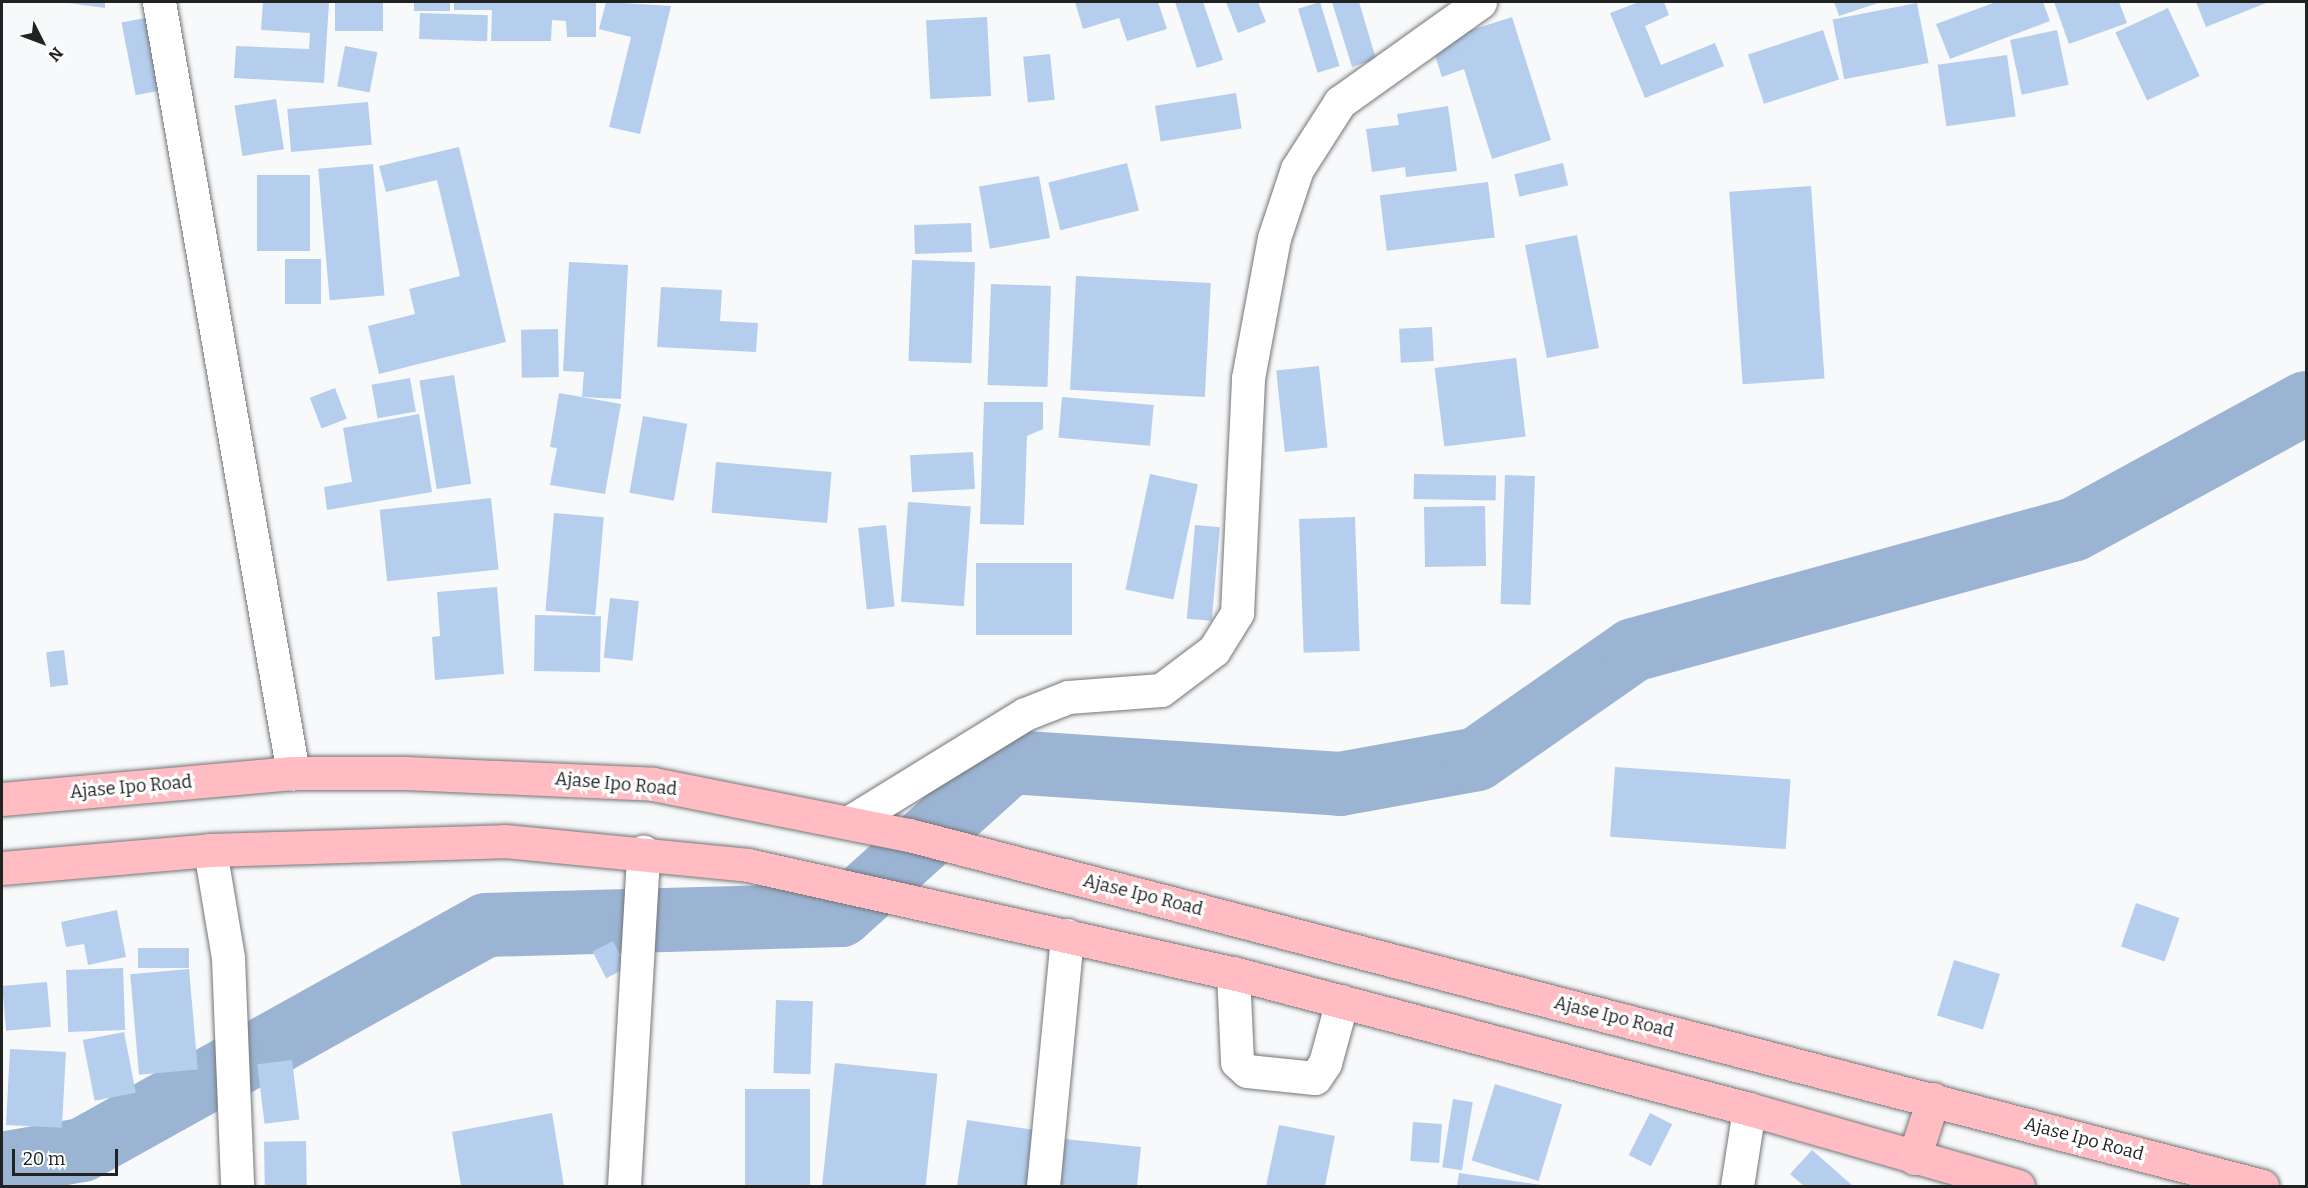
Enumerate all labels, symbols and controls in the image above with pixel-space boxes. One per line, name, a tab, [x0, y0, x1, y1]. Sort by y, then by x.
north arrow	[12, 12, 72, 72]
text: N	[45, 43, 67, 65]
street label: Ajase Ipo Road	[554, 768, 678, 800]
street label: Ajase Ipo Road	[69, 771, 193, 803]
street label: Ajase Ipo Road	[1081, 870, 1205, 920]
street label: Ajase Ipo Road	[1552, 992, 1676, 1042]
street label: Ajase Ipo Road	[2022, 1113, 2146, 1165]
scale bar	[15, 1137, 122, 1175]
text: 20 m	[23, 1148, 65, 1170]

